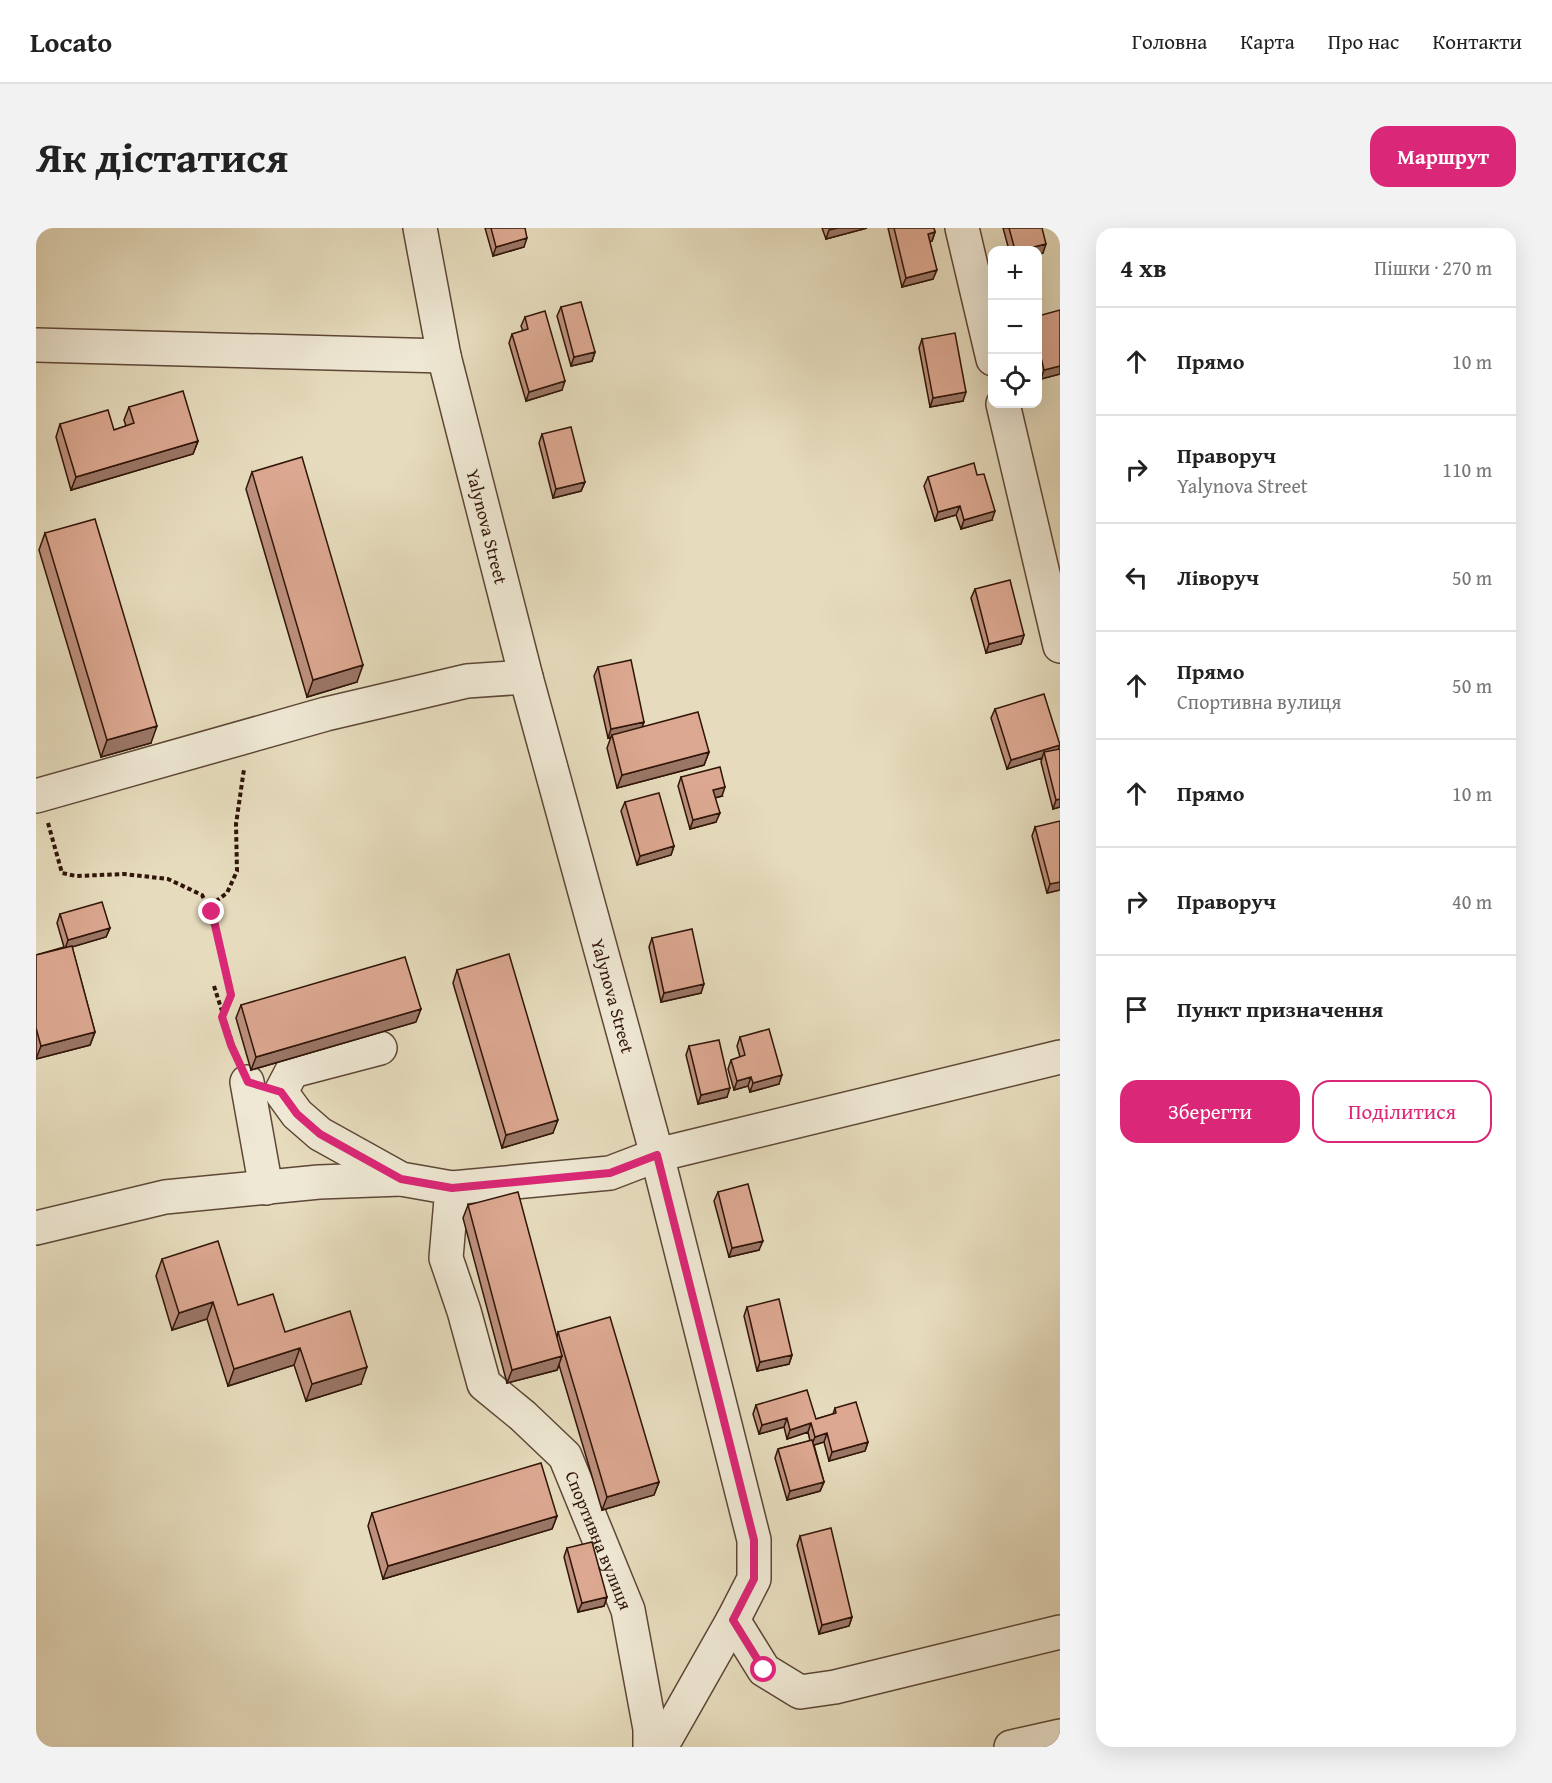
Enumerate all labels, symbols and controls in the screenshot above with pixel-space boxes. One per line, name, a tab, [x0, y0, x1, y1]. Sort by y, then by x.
text: Locato	[30, 21, 112, 62]
text: Головна	[1132, 26, 1207, 57]
text: Карта	[1240, 26, 1295, 57]
text: Про нас	[1328, 26, 1399, 57]
text: Контакти	[1432, 26, 1522, 57]
text: Як дістатися	[36, 126, 288, 187]
button: Маршрут	[1370, 126, 1516, 187]
map controls	[988, 246, 1042, 408]
button: +	[988, 246, 1042, 300]
text: 4 хв	[1120, 248, 1167, 287]
text: Пішки · 270 m	[1374, 253, 1492, 282]
button: −	[988, 300, 1042, 354]
icon: ahead	[1120, 345, 1153, 378]
text: Прямо	[1177, 345, 1244, 377]
text: 10 m	[1452, 347, 1492, 376]
button: locate	[988, 354, 1042, 408]
text: Праворуч	[1177, 439, 1276, 471]
icon: right	[1120, 453, 1153, 486]
text: 110 m	[1442, 455, 1492, 484]
street label: Yalynova Street	[460, 466, 515, 587]
text: Yalynova Street	[1177, 471, 1308, 500]
icon: left	[1120, 561, 1153, 594]
text: Ліворуч	[1177, 561, 1259, 593]
text: 50 m	[1452, 563, 1492, 592]
text: Прямо	[1177, 655, 1244, 687]
icon: ahead	[1120, 669, 1153, 702]
text: 50 m	[1452, 671, 1492, 700]
text: Спортивна вулиця	[1177, 687, 1341, 716]
icon: ahead	[1120, 777, 1153, 810]
text: Прямо	[1177, 777, 1244, 809]
text: 10 m	[1452, 779, 1492, 808]
icon: right	[1120, 885, 1153, 918]
text: Праворуч	[1177, 885, 1276, 917]
text: 40 m	[1452, 887, 1492, 916]
route end	[198, 898, 224, 924]
street label: Yalynova Street	[585, 935, 642, 1057]
icon: arrive	[1120, 993, 1153, 1026]
text: Пункт призначення	[1177, 993, 1383, 1025]
button: Зберегти	[1120, 1080, 1300, 1143]
button: Поділитися	[1312, 1080, 1492, 1143]
street label: Спортивна вулиця	[559, 1466, 640, 1614]
route start	[750, 1656, 776, 1682]

